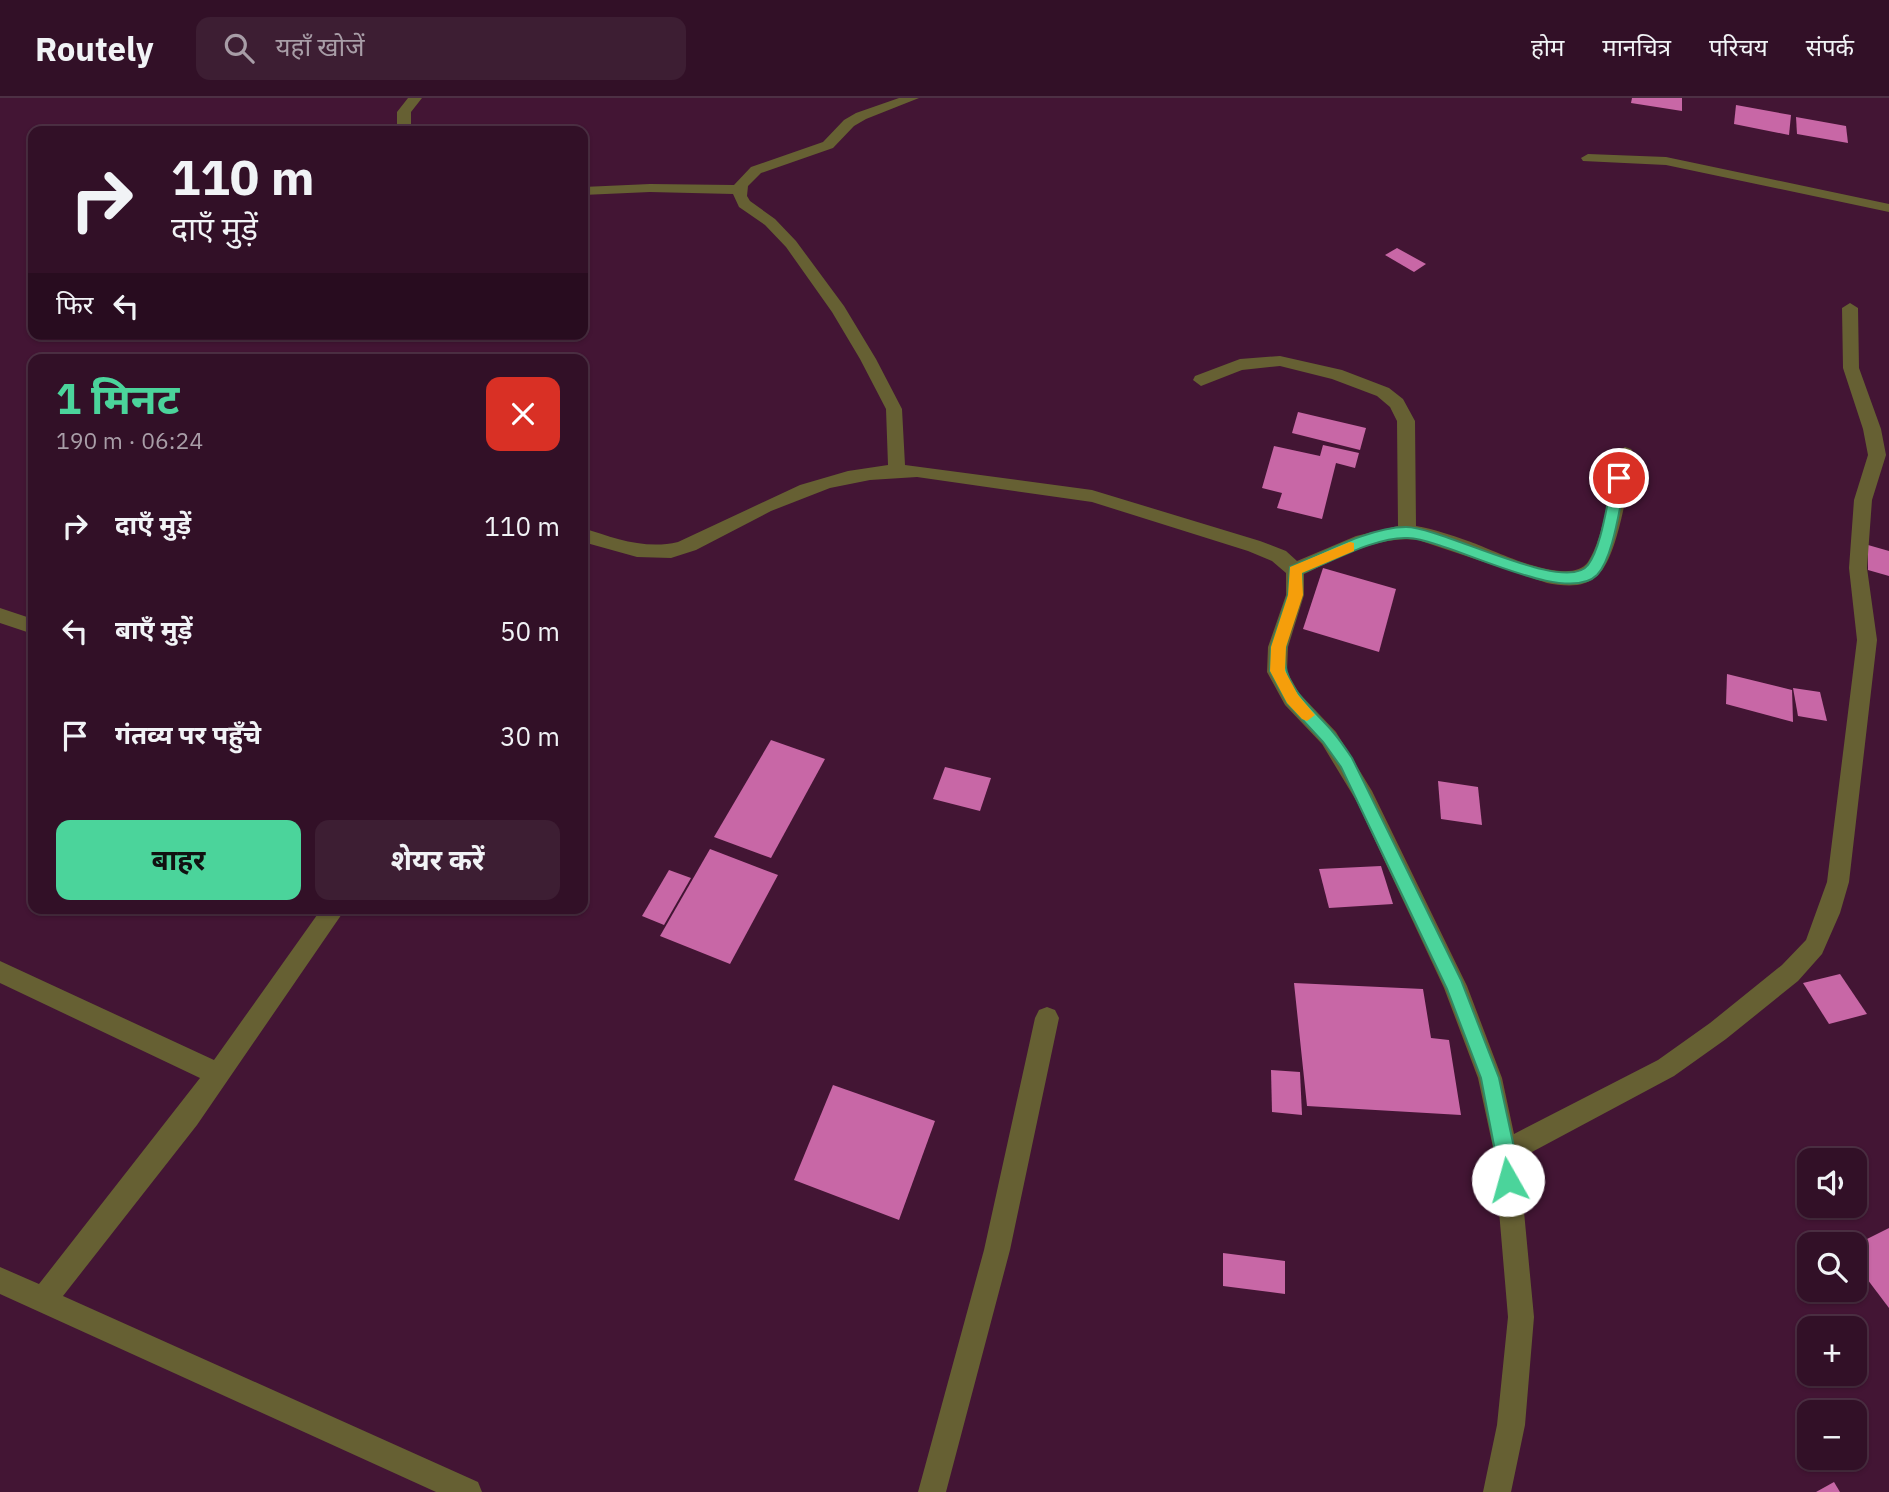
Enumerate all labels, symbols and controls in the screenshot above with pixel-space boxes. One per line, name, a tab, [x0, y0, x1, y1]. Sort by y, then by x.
search box	[196, 17, 686, 80]
text: Routely	[35, 27, 154, 70]
icon: search	[220, 29, 258, 67]
text: यहाँ खोजें	[276, 29, 365, 63]
text: होम	[1531, 31, 1564, 63]
text: मानचित्र	[1602, 31, 1671, 63]
text: परिचय	[1709, 31, 1768, 63]
text: संपर्क	[1806, 31, 1854, 63]
text: 110 m	[171, 145, 315, 208]
icon: right	[56, 154, 147, 245]
text: दाएँ मुड़ें	[171, 207, 258, 249]
text: फिर	[56, 287, 93, 321]
icon: left	[107, 287, 145, 325]
text: 1 मिनट	[56, 371, 179, 426]
button: close	[486, 377, 560, 451]
text: 190 m · 06:24	[56, 425, 203, 455]
pin	[1589, 448, 1649, 508]
icon: arrive	[1600, 459, 1638, 497]
icon: right	[56, 507, 94, 545]
text: दाएँ मुड़ें	[115, 507, 191, 541]
text: 110 m	[484, 509, 560, 543]
icon: left	[56, 612, 94, 650]
text: बाएँ मुड़ें	[115, 612, 192, 646]
text: 50 m	[500, 614, 560, 648]
icon: arrive	[56, 717, 94, 755]
text: गंतव्य पर पहुँचे	[115, 717, 261, 751]
text: 30 m	[500, 719, 560, 753]
button: बाहर	[56, 820, 301, 900]
button: शेयर करें	[315, 820, 560, 900]
position arrow	[1471, 1143, 1545, 1217]
map controls	[1797, 1148, 1867, 1470]
button: sound	[1797, 1148, 1867, 1218]
button: search	[1797, 1232, 1867, 1302]
button: +	[1797, 1316, 1867, 1386]
button: −	[1797, 1400, 1867, 1470]

